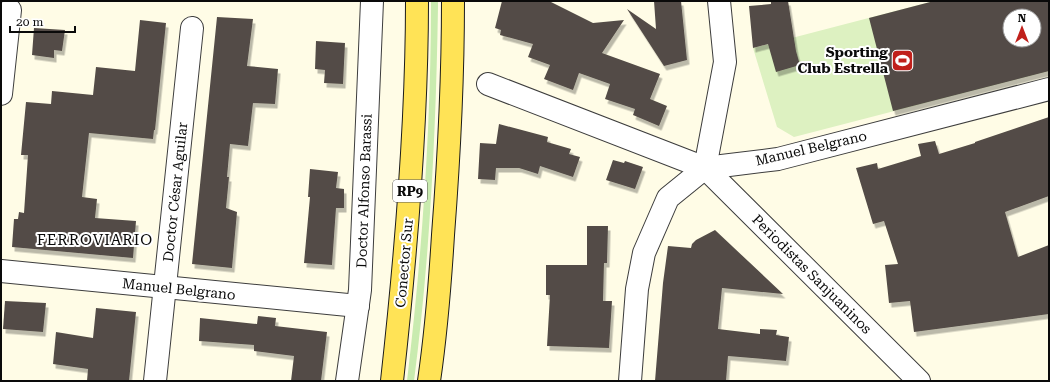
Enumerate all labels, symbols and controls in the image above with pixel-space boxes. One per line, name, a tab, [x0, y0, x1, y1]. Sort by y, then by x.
scale bar	[10, 8, 75, 34]
north arrow	[1002, 8, 1042, 48]
text: N	[1018, 12, 1027, 25]
text: 20 m	[16, 15, 43, 29]
place label: Sporting Club Estrella	[797, 44, 889, 76]
sports icon: Sporting Club Estrella	[890, 47, 916, 73]
street label: Doctor Alfonso Barassi	[353, 113, 375, 268]
street label: Doctor César Aguilar	[160, 121, 190, 263]
street label: Manuel Belgrano	[754, 127, 868, 169]
road number: RP9	[393, 180, 427, 202]
street label: Periodistas Sanjuaninos	[749, 211, 875, 337]
street label: Conector Sur	[392, 217, 416, 308]
district label: FERROVIARIO	[37, 231, 153, 249]
street label: Manuel Belgrano	[122, 275, 236, 303]

